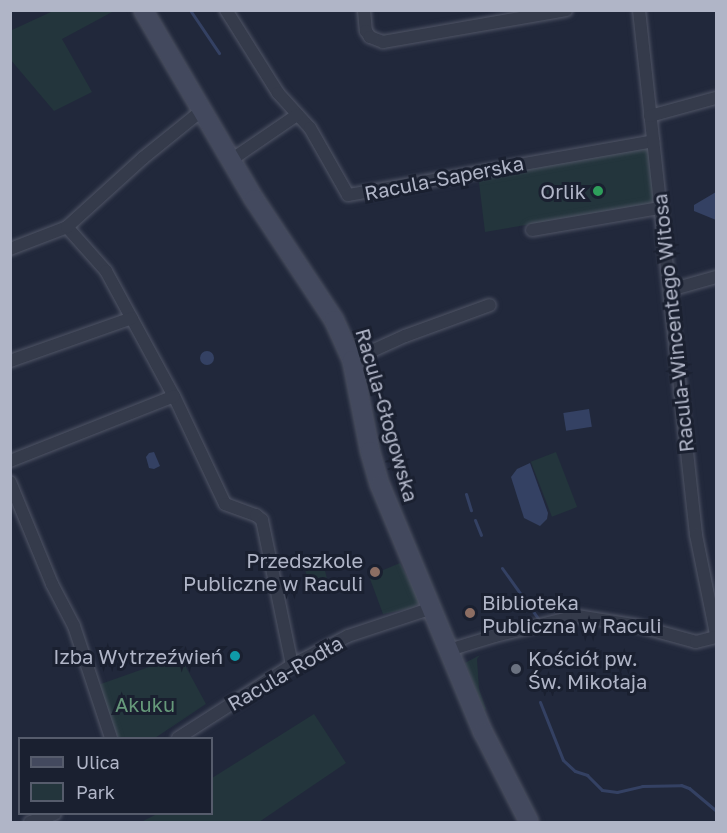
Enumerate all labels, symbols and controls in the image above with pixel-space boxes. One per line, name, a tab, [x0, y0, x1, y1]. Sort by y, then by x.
street label: Racula-Saperska	[362, 151, 526, 205]
place label: Orlik	[540, 179, 586, 203]
marker: Orlik	[591, 184, 605, 198]
street label: Racula-Wincentego Witosa	[647, 193, 699, 453]
street label: Racula-Głogowska	[351, 326, 423, 504]
place label: Przedszkole Publiczne w Raculi	[183, 548, 363, 595]
marker: Przedszkole Publiczne w Raculi	[368, 565, 382, 579]
place label: Biblioteka Publiczna w Raculi	[482, 590, 662, 637]
marker: Biblioteka Publiczna w Raculi	[463, 606, 477, 620]
street label: Racula-Rodła	[223, 630, 347, 716]
place label: Izba Wytrzeźwień	[53, 644, 223, 668]
place label: Kościół pw. Św. Mikołaja	[528, 646, 647, 693]
marker: Izba Wytrzeźwień	[228, 649, 242, 663]
marker: Kościół pw. Św. Mikołaja	[509, 662, 523, 676]
park label: Akuku	[115, 692, 175, 716]
legend	[18, 737, 213, 815]
text: Ulica	[76, 751, 120, 773]
text: Park	[76, 781, 115, 803]

